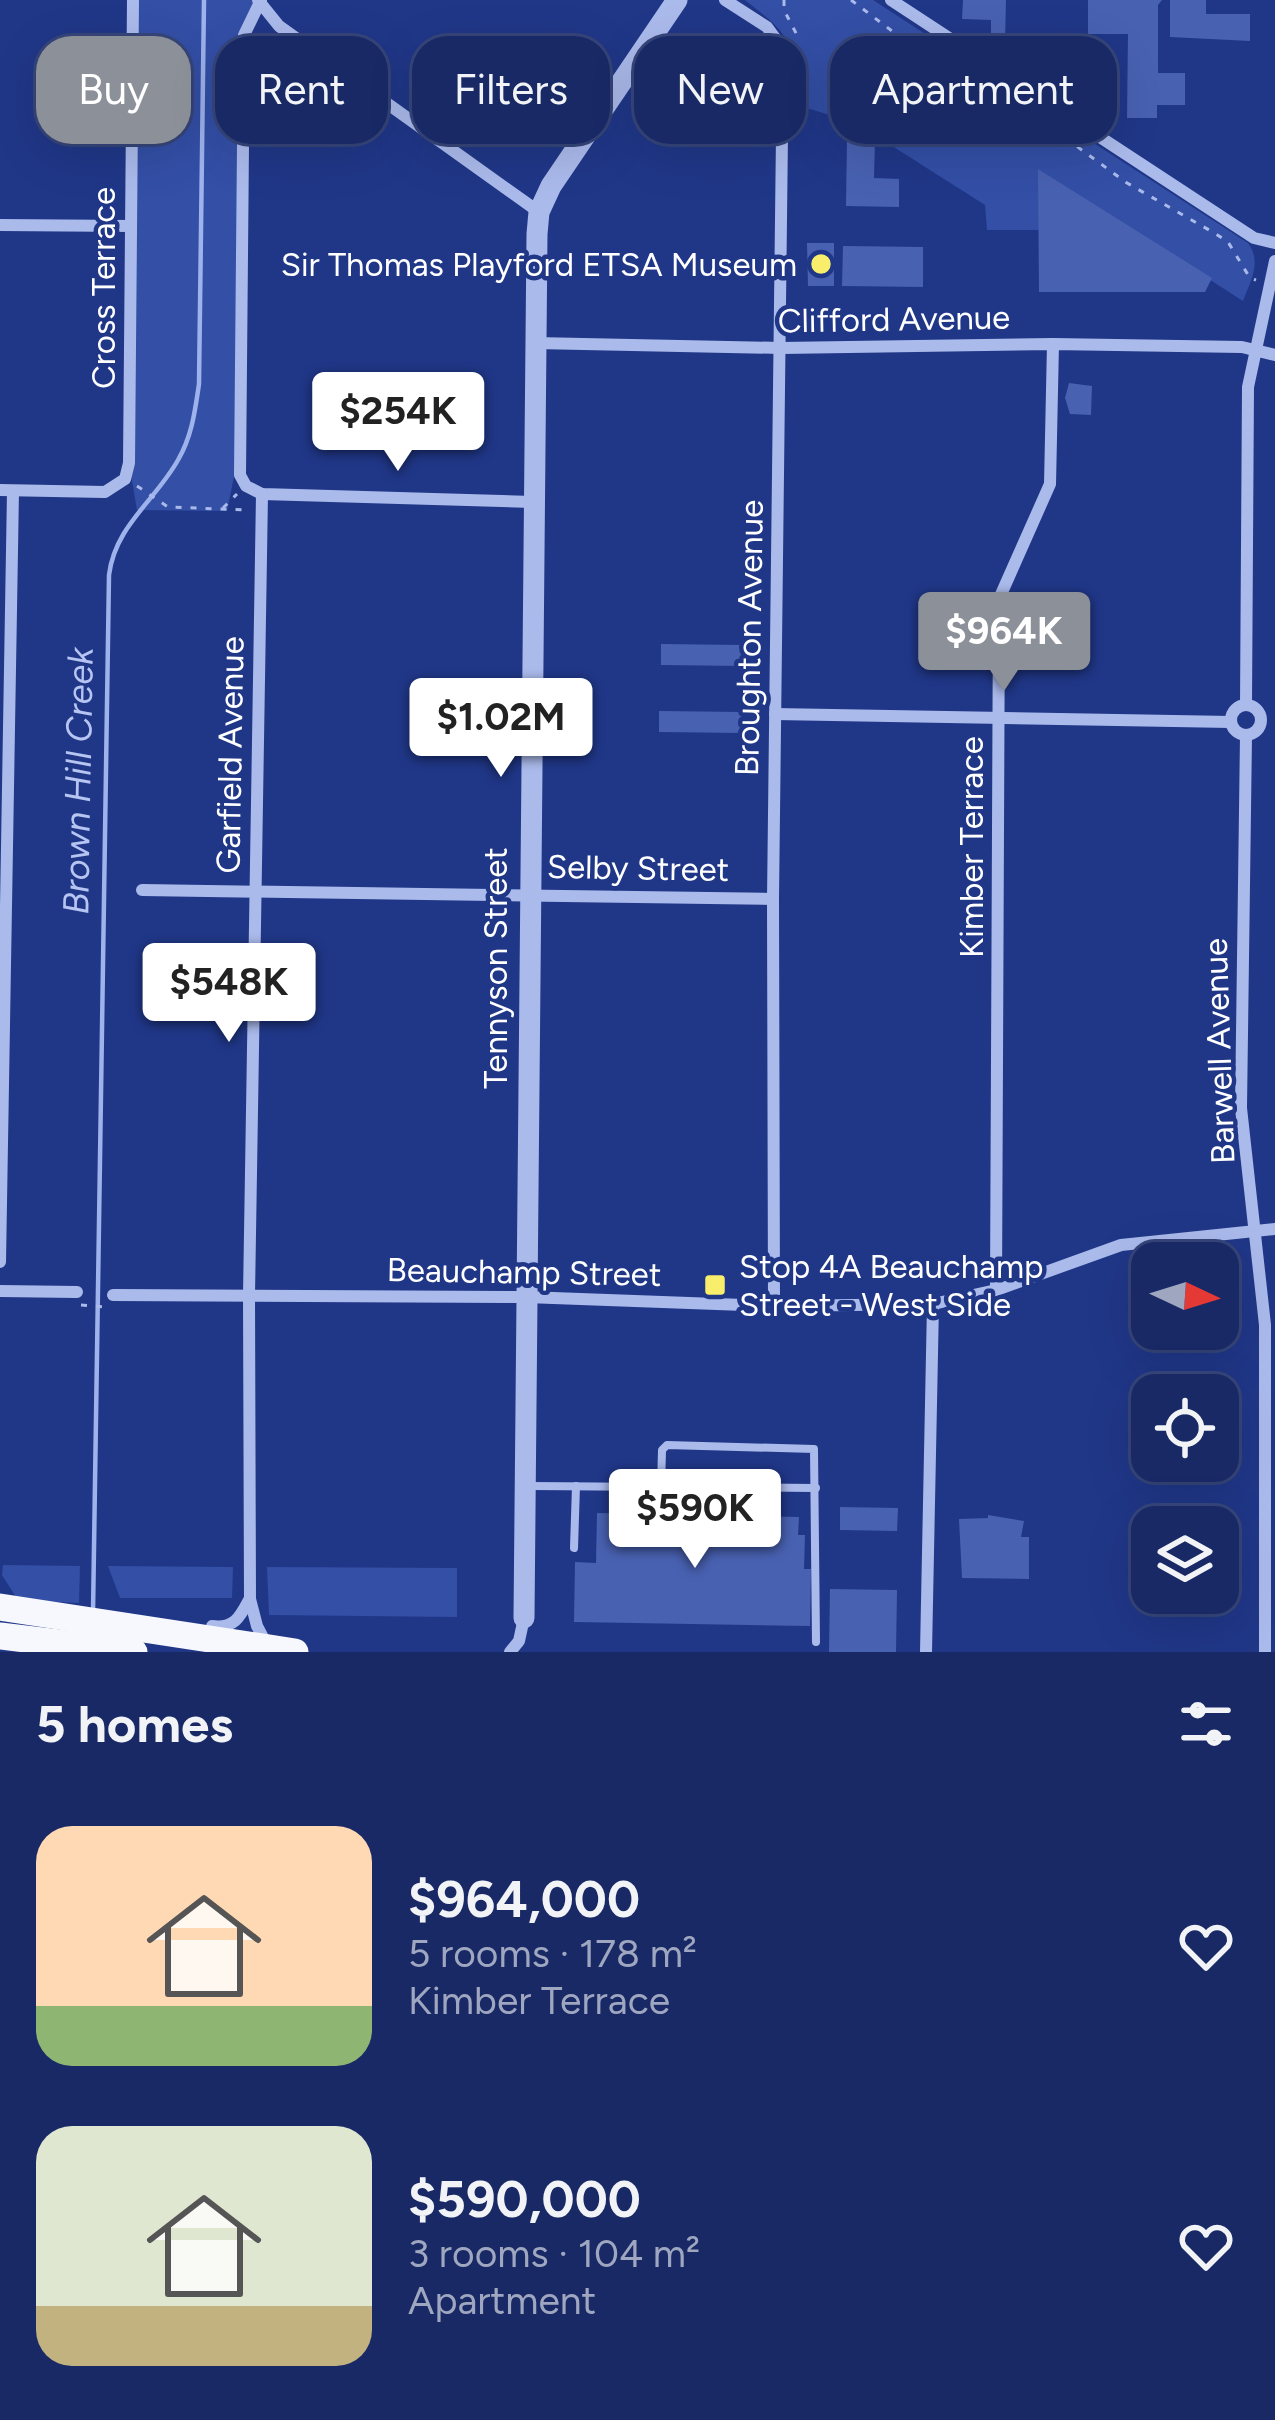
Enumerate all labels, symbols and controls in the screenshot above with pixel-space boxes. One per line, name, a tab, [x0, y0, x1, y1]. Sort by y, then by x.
chip: Buy	[36, 36, 191, 144]
chip: Rent	[215, 36, 388, 144]
chip: Filters	[412, 36, 610, 144]
chip: New	[634, 36, 806, 144]
chip: Apartment	[830, 36, 1117, 144]
street label: Cross Terrace	[84, 187, 123, 389]
place label: Sir Thomas Playford ETSA Museum	[281, 245, 797, 284]
marker: Sir Thomas Playford ETSA Museum	[808, 251, 834, 277]
street label: Clifford Avenue	[778, 297, 1010, 341]
pin: $254K	[314, 372, 482, 474]
text: $254K	[339, 387, 457, 434]
street label: Broughton Avenue	[727, 500, 771, 776]
pin: $964K	[920, 592, 1088, 694]
text: $964K	[945, 607, 1063, 654]
street label: Garfield Avenue	[208, 636, 252, 874]
water label: Brown Hill Creek	[54, 645, 102, 915]
pin: $1.02M	[403, 678, 599, 780]
text: $1.02M	[436, 693, 566, 740]
street label: Kimber Terrace	[952, 736, 991, 958]
street label: Tennyson Street	[476, 847, 515, 1089]
street label: Selby Street	[546, 847, 730, 889]
street label: Barwell Avenue	[1196, 937, 1242, 1165]
pin: $548K	[145, 943, 313, 1045]
text: $548K	[170, 958, 288, 1005]
north arrow	[1131, 1242, 1239, 1350]
map controls	[1131, 1242, 1239, 1614]
place label: Stop 4A Beauchamp Street - West Side	[739, 1247, 1044, 1324]
street label: Beauchamp Street	[386, 1250, 662, 1294]
marker: Stop 4A Beauchamp Street - West Side	[702, 1272, 728, 1298]
button: locate	[1131, 1374, 1239, 1482]
pin: $590K	[611, 1469, 779, 1571]
text: $590K	[636, 1484, 754, 1531]
button: layers	[1131, 1506, 1239, 1614]
icon: filters	[1173, 1691, 1239, 1757]
text: 5 homes	[36, 1694, 233, 1755]
text: $964,000	[408, 1869, 640, 1930]
icon: home	[132, 1874, 276, 2018]
icon: heart	[1173, 1913, 1239, 1979]
text: 5 rooms · 178 m²	[408, 1930, 697, 1977]
text: Kimber Terrace	[408, 1977, 670, 2024]
text: $590,000	[408, 2169, 641, 2230]
icon: home	[132, 2174, 276, 2318]
icon: heart	[1173, 2213, 1239, 2279]
text: 3 rooms · 104 m²	[408, 2230, 700, 2277]
text: Apartment	[408, 2277, 596, 2324]

